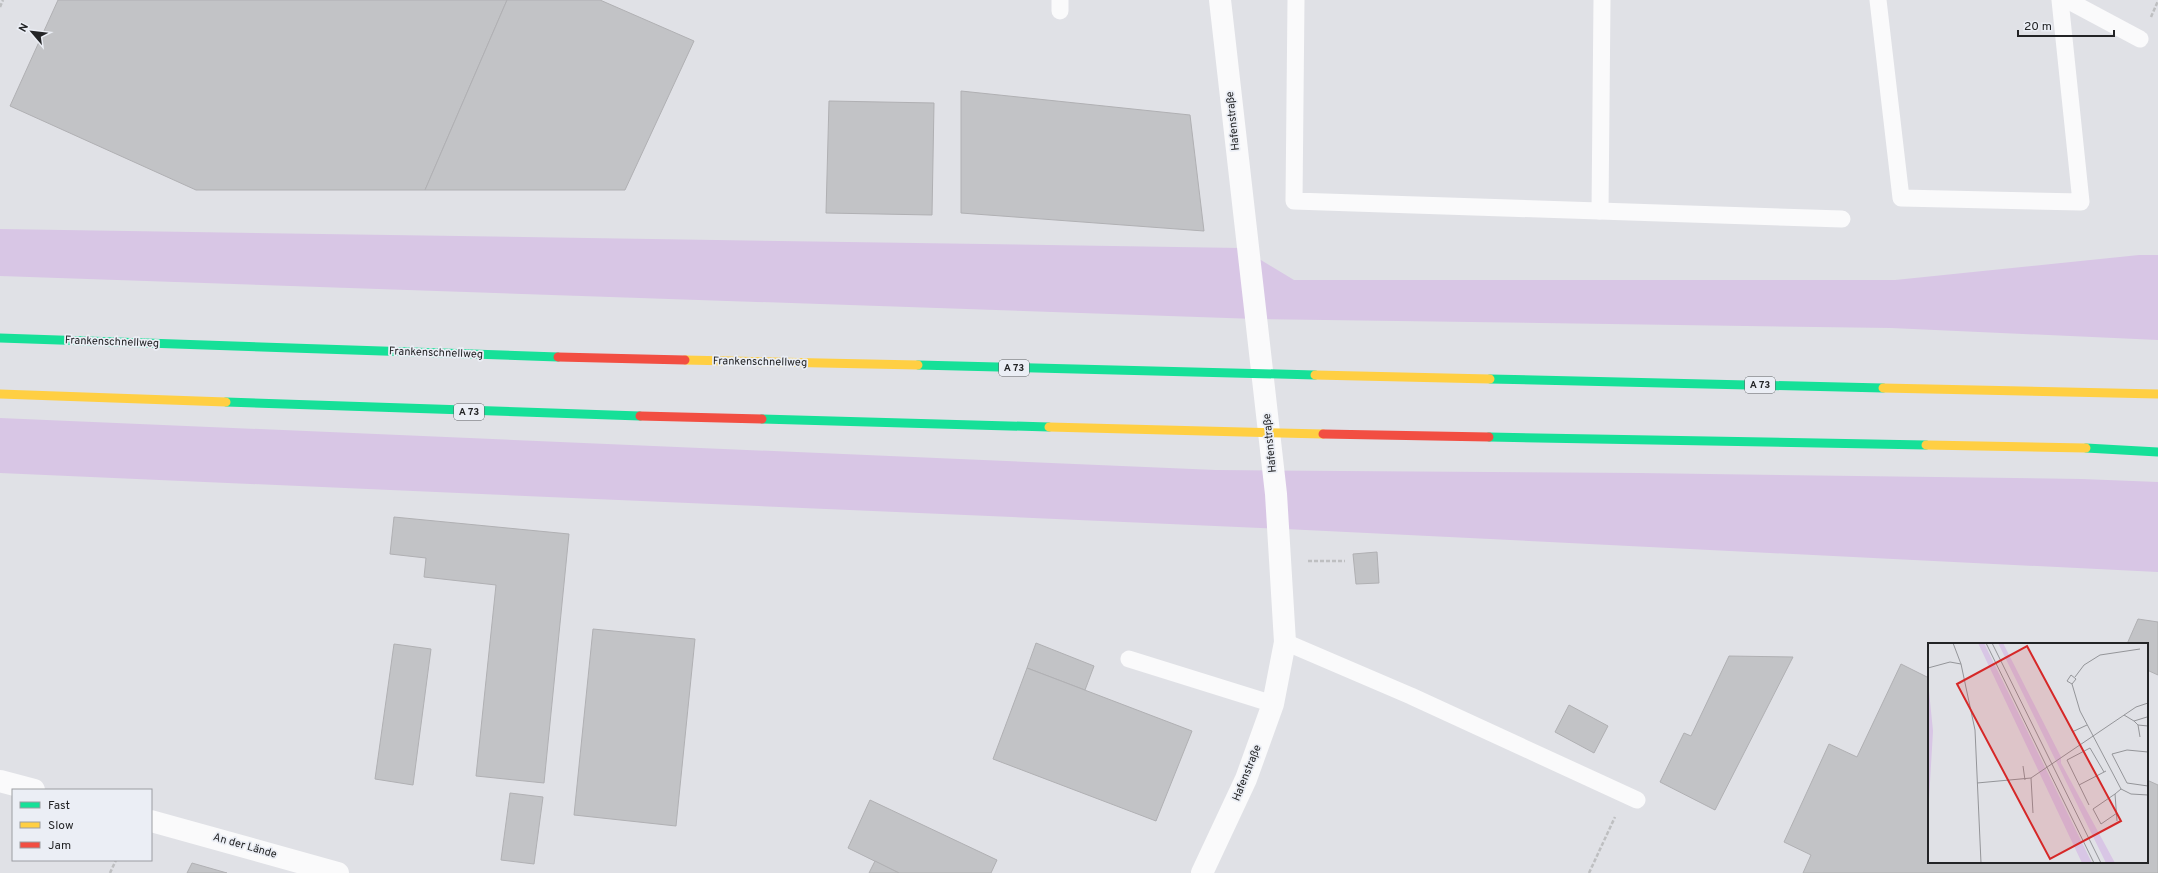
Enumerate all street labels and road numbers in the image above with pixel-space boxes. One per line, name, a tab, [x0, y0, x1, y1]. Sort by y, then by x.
street label: Hafenstraße	[1223, 91, 1243, 151]
street label: Frankenschnellweg	[65, 333, 159, 351]
street label: Frankenschnellweg	[389, 344, 483, 362]
street label: Frankenschnellweg	[713, 354, 807, 370]
road number: A 73	[999, 360, 1029, 376]
road number: A 73	[1745, 377, 1775, 393]
road number: A 73	[454, 404, 484, 420]
street label: Hafenstraße	[1260, 413, 1280, 473]
street label: Hafenstraße	[1229, 743, 1265, 803]
street label: An der Lände	[211, 830, 279, 862]

